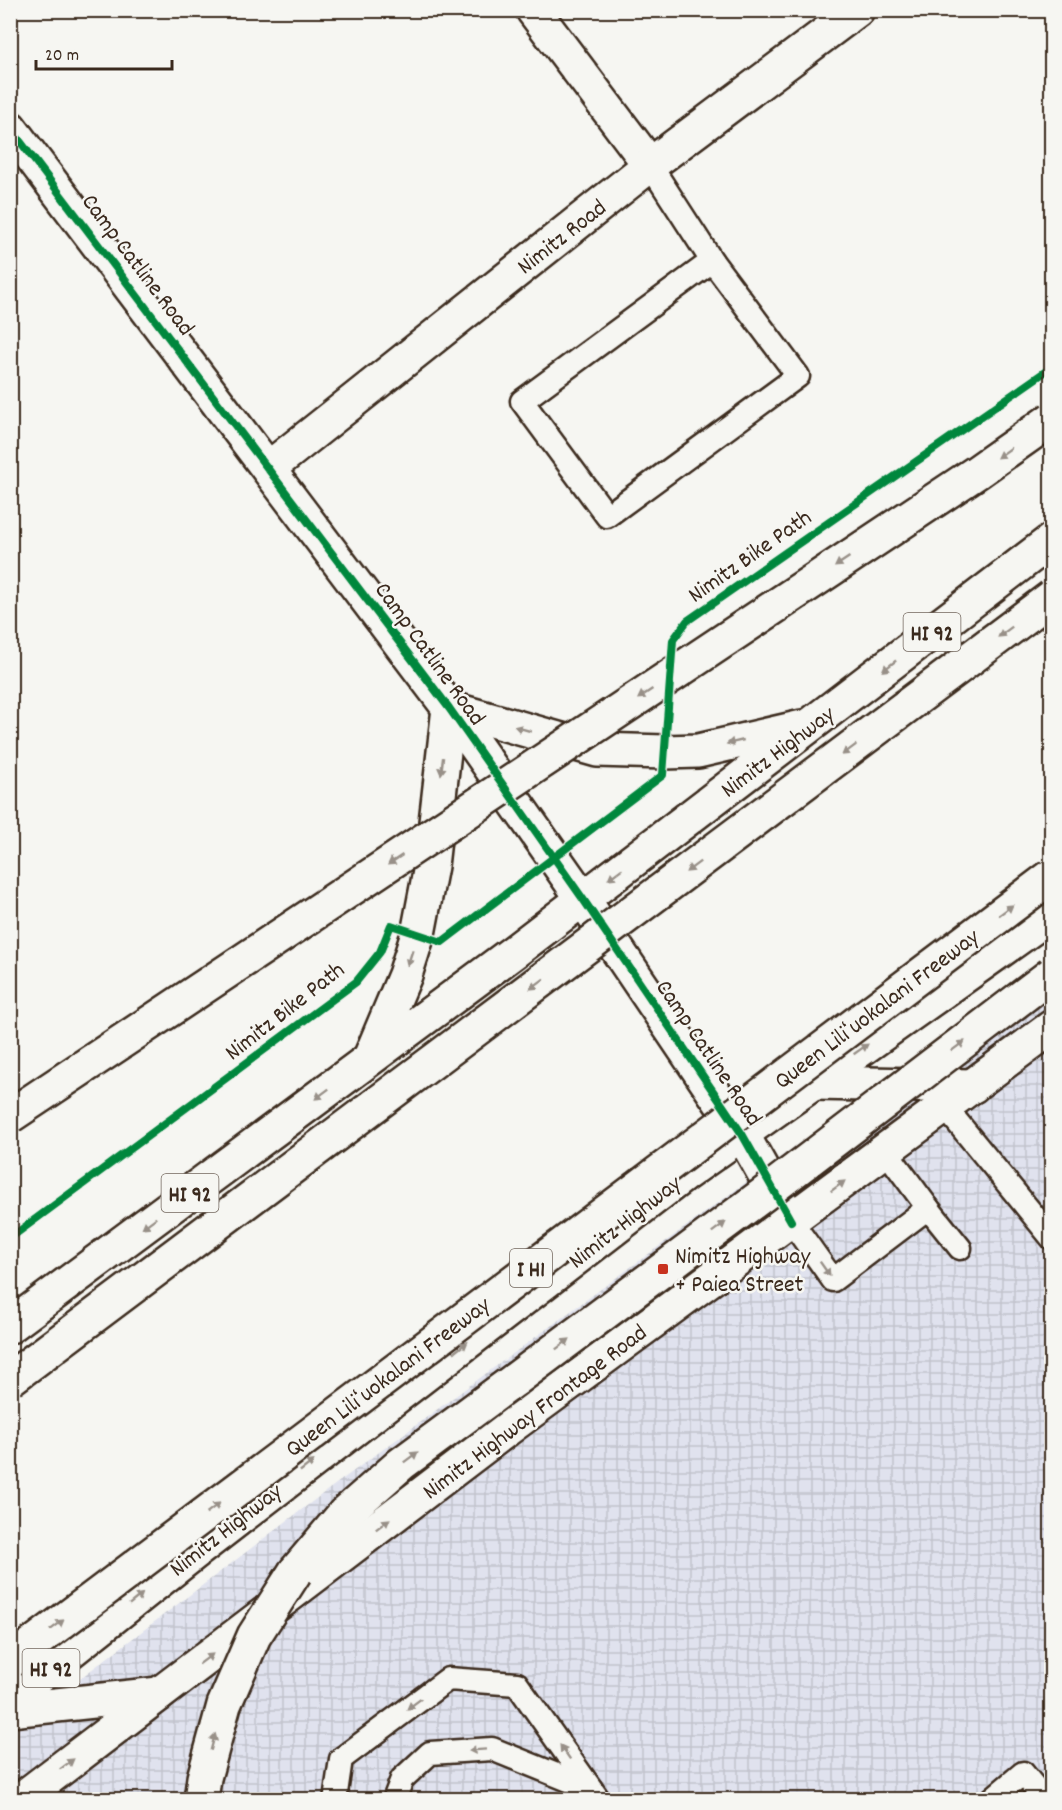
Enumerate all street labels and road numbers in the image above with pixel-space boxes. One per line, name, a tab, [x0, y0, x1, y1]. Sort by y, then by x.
street label: Camp Catline Road	[72, 188, 201, 344]
street label: Nimitz Road	[511, 192, 615, 284]
street label: Nimitz Bike Path	[682, 502, 820, 613]
street label: Camp Catline Road	[365, 576, 492, 734]
road number: HI 92	[904, 613, 960, 651]
street label: Nimitz Highway	[715, 698, 844, 808]
street label: Queen Liliʻuokalani Freeway	[768, 921, 988, 1099]
street label: Nimitz Bike Path	[219, 955, 353, 1070]
street label: Camp Catline Road	[646, 974, 769, 1134]
street label: Nimitz Highway	[562, 1168, 691, 1278]
road number: HI 92	[162, 1174, 219, 1212]
road number: I H1	[510, 1249, 552, 1287]
street label: Queen Liliʻuokalani Freeway	[279, 1289, 499, 1467]
street label: Nimitz Highway Frontage Road	[416, 1317, 655, 1509]
street label: Nimitz Highway	[163, 1476, 292, 1586]
road number: HI 92	[22, 1649, 80, 1687]

